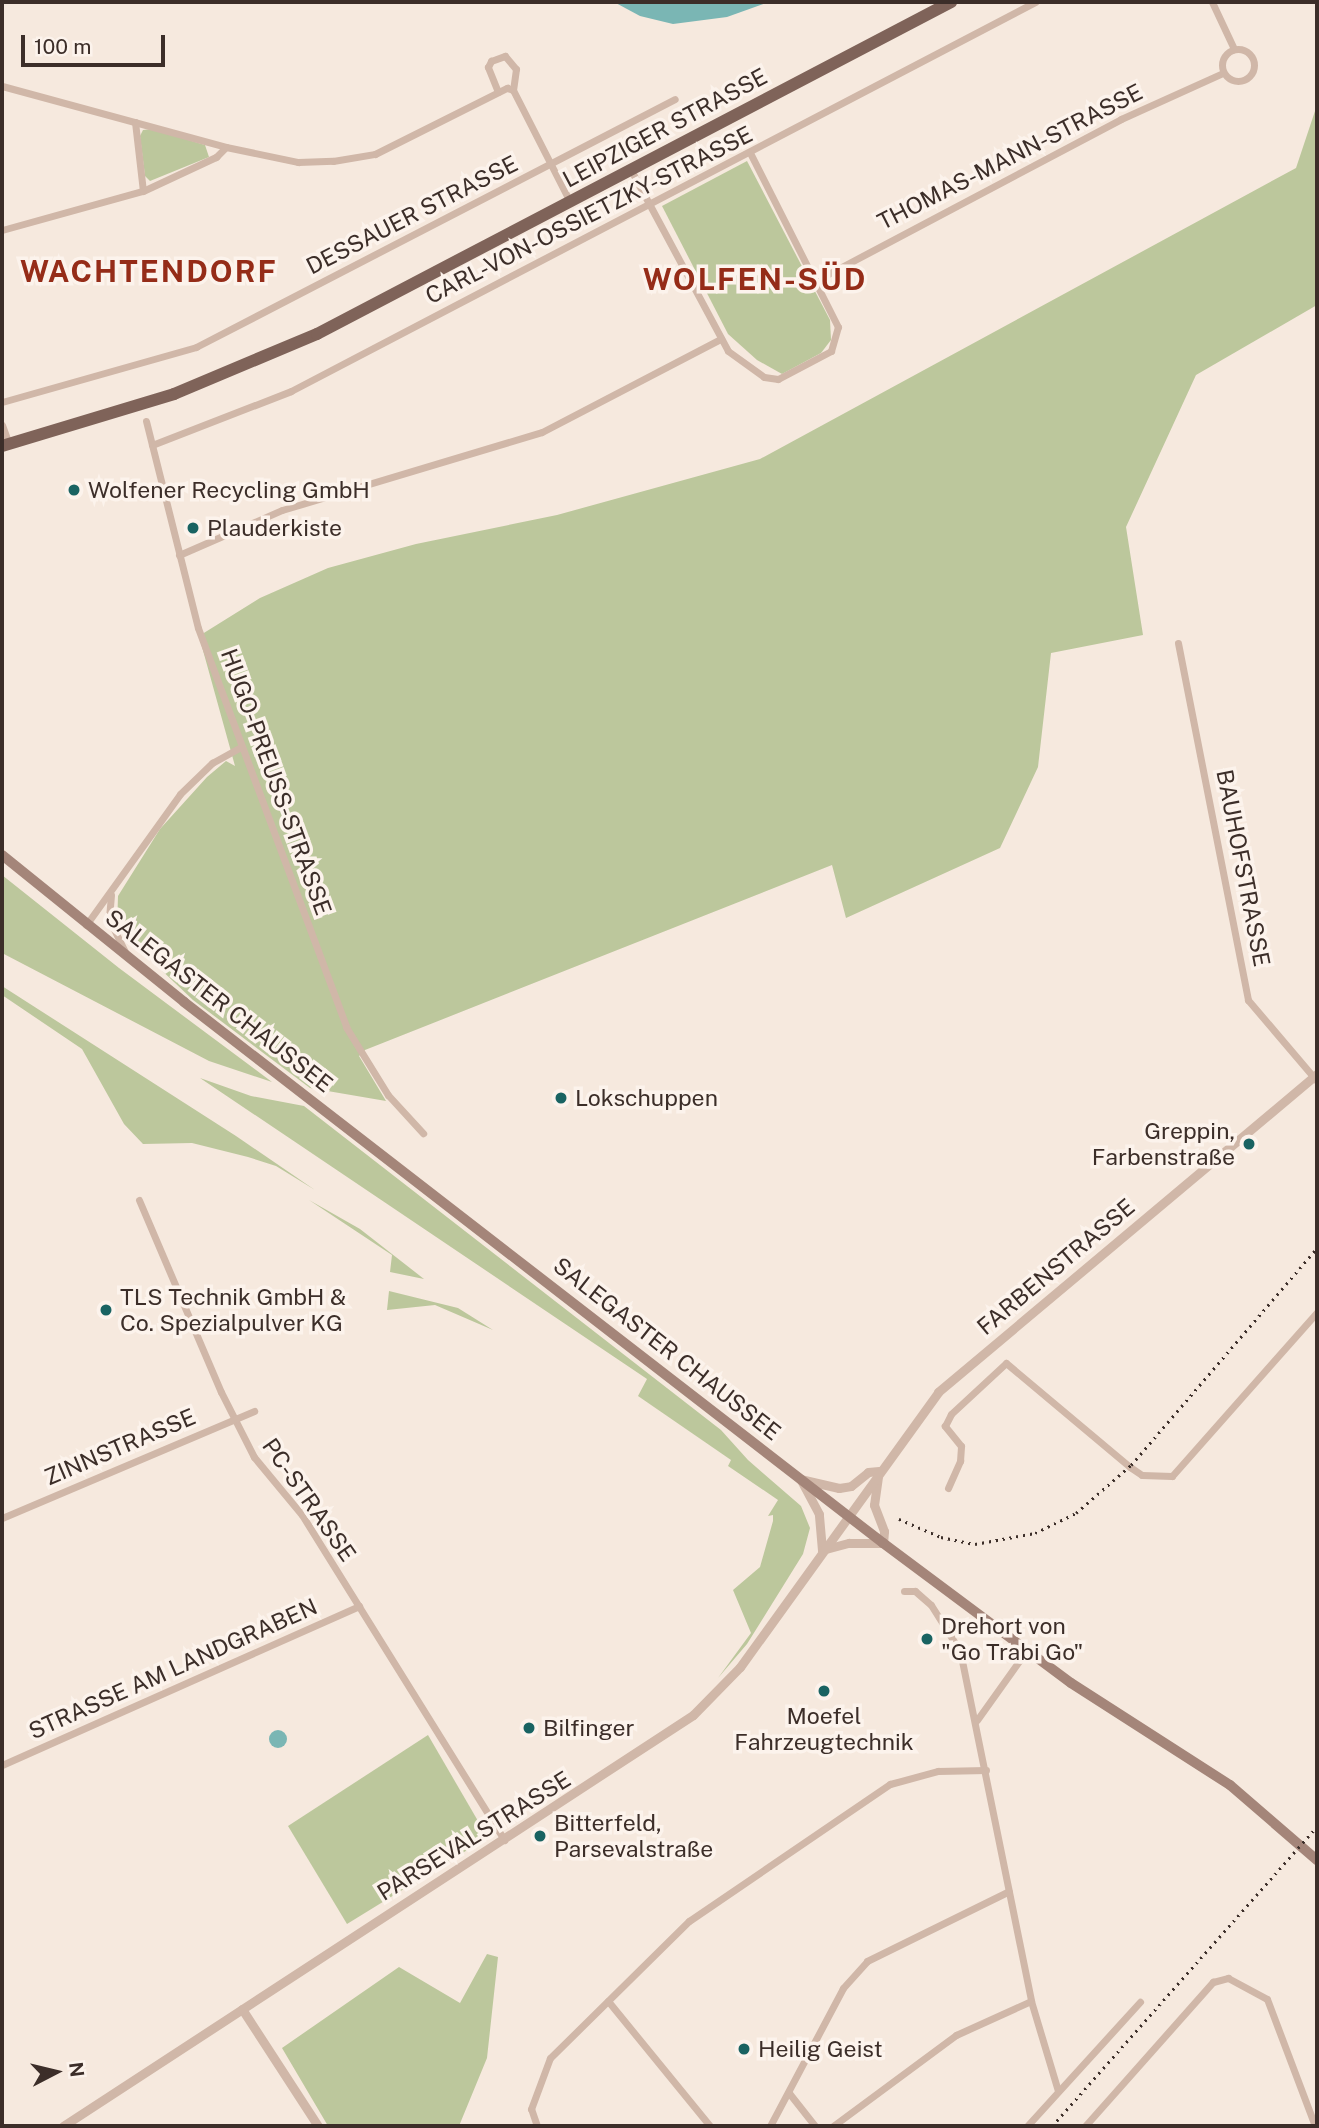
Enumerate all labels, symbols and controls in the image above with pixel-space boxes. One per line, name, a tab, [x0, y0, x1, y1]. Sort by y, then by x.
scale bar	[24, 21, 168, 65]
text: 100 m	[34, 34, 91, 59]
street label: LEIPZIGER STRASSE	[558, 62, 772, 194]
street label: THOMAS-MANN-STRASSE	[873, 78, 1147, 236]
street label: CARL-VON-OSSIETZKY-STRASSE	[421, 120, 757, 310]
street label: DESSAUER STRASSE	[302, 150, 522, 280]
district label: WACHTENDORF	[21, 253, 277, 289]
district label: WOLFEN-SÜD	[644, 261, 866, 297]
place label: Wolfener Recycling GmbH	[88, 476, 370, 504]
marker: Wolfener Recycling GmbH	[66, 482, 82, 498]
place label: Plauderkiste	[207, 514, 342, 542]
marker: Plauderkiste	[185, 520, 201, 536]
street label: HUGO-PREUSS-STRASSE	[215, 645, 337, 919]
street label: BAUHOFSTRASSE	[1210, 767, 1276, 969]
street label: SALEGASTER CHAUSSEE	[100, 904, 338, 1098]
place label: Lokschuppen	[575, 1084, 718, 1112]
marker: Lokschuppen	[553, 1090, 569, 1106]
place label: Greppin, Farbenstraße	[1092, 1117, 1235, 1171]
marker: Greppin, Farbenstraße	[1241, 1136, 1257, 1152]
street label: FARBENSTRASSE	[972, 1193, 1140, 1341]
street label: SALEGASTER CHAUSSEE	[548, 1252, 786, 1446]
place label: TLS Technik GmbH & Co. Spezialpulver KG	[120, 1283, 346, 1337]
marker: TLS Technik GmbH & Co. Spezialpulver KG	[98, 1302, 114, 1318]
street label: ZINNSTRASSE	[40, 1403, 200, 1491]
street label: PC-STRASSE	[256, 1433, 362, 1567]
street label: STRASSE AM LANDGRABEN	[25, 1593, 321, 1745]
place label: Drehort von "Go Trabi Go"	[941, 1612, 1083, 1666]
marker: Drehort von "Go Trabi Go"	[919, 1631, 935, 1647]
marker: Moefel Fahrzeugtechnik	[816, 1683, 832, 1699]
place label: Moefel Fahrzeugtechnik	[734, 1702, 914, 1756]
place label: Bilfinger	[543, 1714, 635, 1742]
marker: Bilfinger	[521, 1720, 537, 1736]
street label: PARSEVALSTRASSE	[372, 1765, 576, 1907]
place label: Bitterfeld, Parsevalstraße	[554, 1809, 713, 1863]
marker: Bitterfeld, Parsevalstraße	[532, 1828, 548, 1844]
place label: Heilig Geist	[758, 2035, 883, 2063]
north arrow	[21, 2037, 91, 2107]
marker: Heilig Geist	[736, 2041, 752, 2057]
text: N	[65, 2061, 89, 2078]

